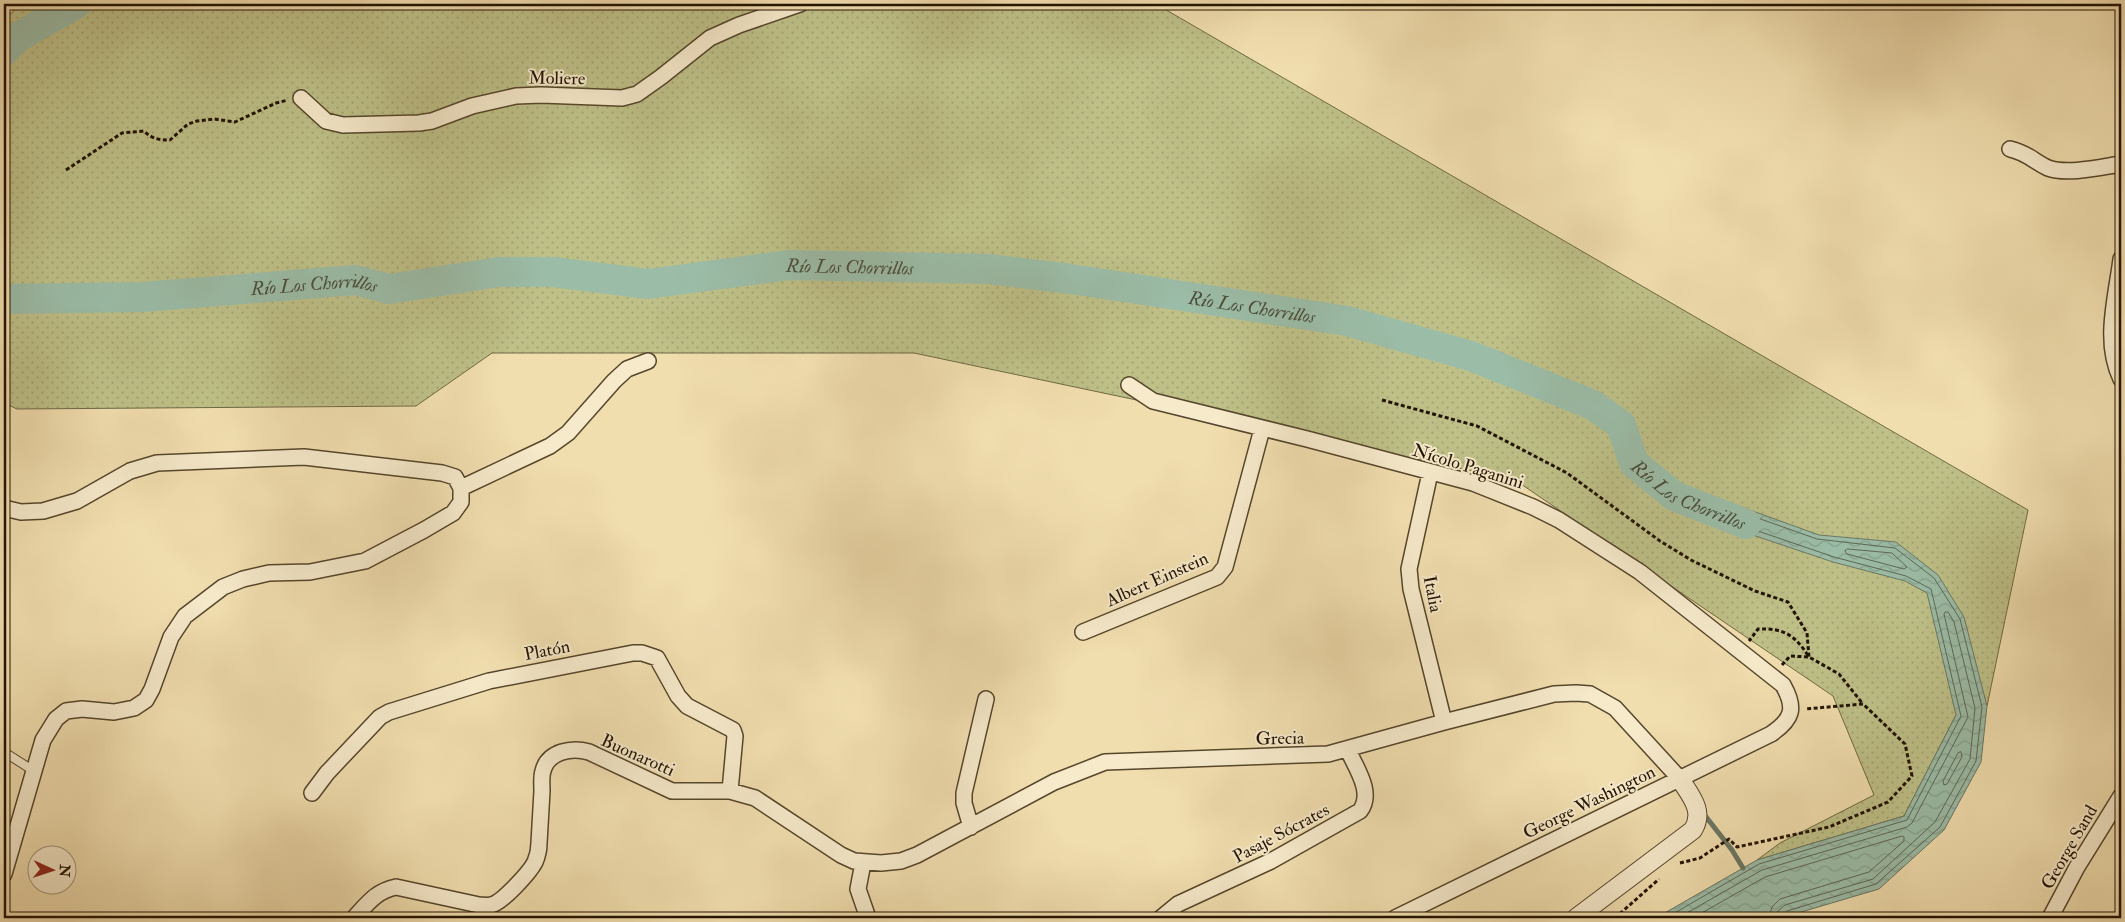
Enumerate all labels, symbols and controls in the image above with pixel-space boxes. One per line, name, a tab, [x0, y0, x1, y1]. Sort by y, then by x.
street label: Moliere	[528, 67, 586, 91]
water label: Río Los Chorrillos	[785, 254, 915, 281]
water label: Río Los Chorrillos	[249, 269, 381, 301]
water label: Río Los Chorrillos	[1186, 286, 1318, 329]
street label: Nícolo Paganini	[1409, 439, 1526, 494]
water label: Río Los Chorrillos	[1625, 454, 1750, 536]
street label: Albert Einstein	[1102, 547, 1212, 613]
street label: Italia	[1418, 574, 1447, 615]
street label: Platón	[522, 635, 572, 666]
street label: Grecia	[1255, 727, 1305, 750]
street label: Buonarotti	[597, 729, 678, 782]
street label: George Washington	[1519, 760, 1659, 844]
street label: Pasaje Sócrates	[1229, 798, 1333, 869]
street label: George Sand	[2036, 801, 2103, 894]
north arrow	[28, 844, 78, 894]
text: N	[56, 863, 73, 878]

